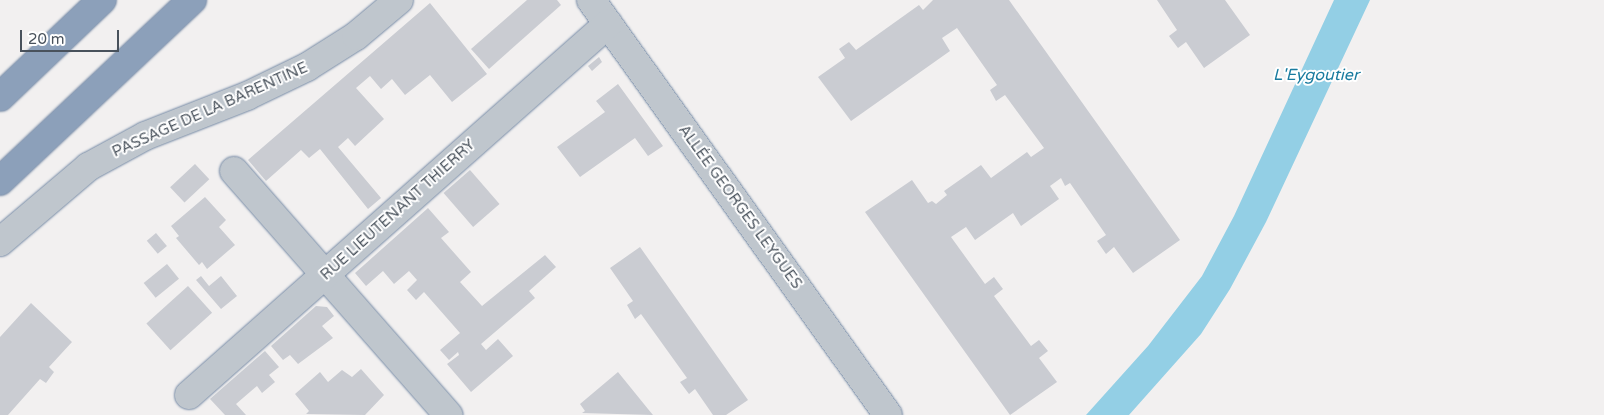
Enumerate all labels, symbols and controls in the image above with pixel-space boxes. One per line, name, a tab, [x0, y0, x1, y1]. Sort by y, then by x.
scale bar	[22, 20, 121, 52]
text: 20 m	[28, 30, 65, 48]
street label: PASSAGE DE LA BARENTINE	[110, 59, 310, 161]
water label: L'Eygoutier	[1273, 65, 1359, 85]
street label: ALLÉE GEORGES LEYGUES	[674, 122, 806, 292]
street label: RUE LIEUTENANT THIERRY	[317, 136, 479, 284]

